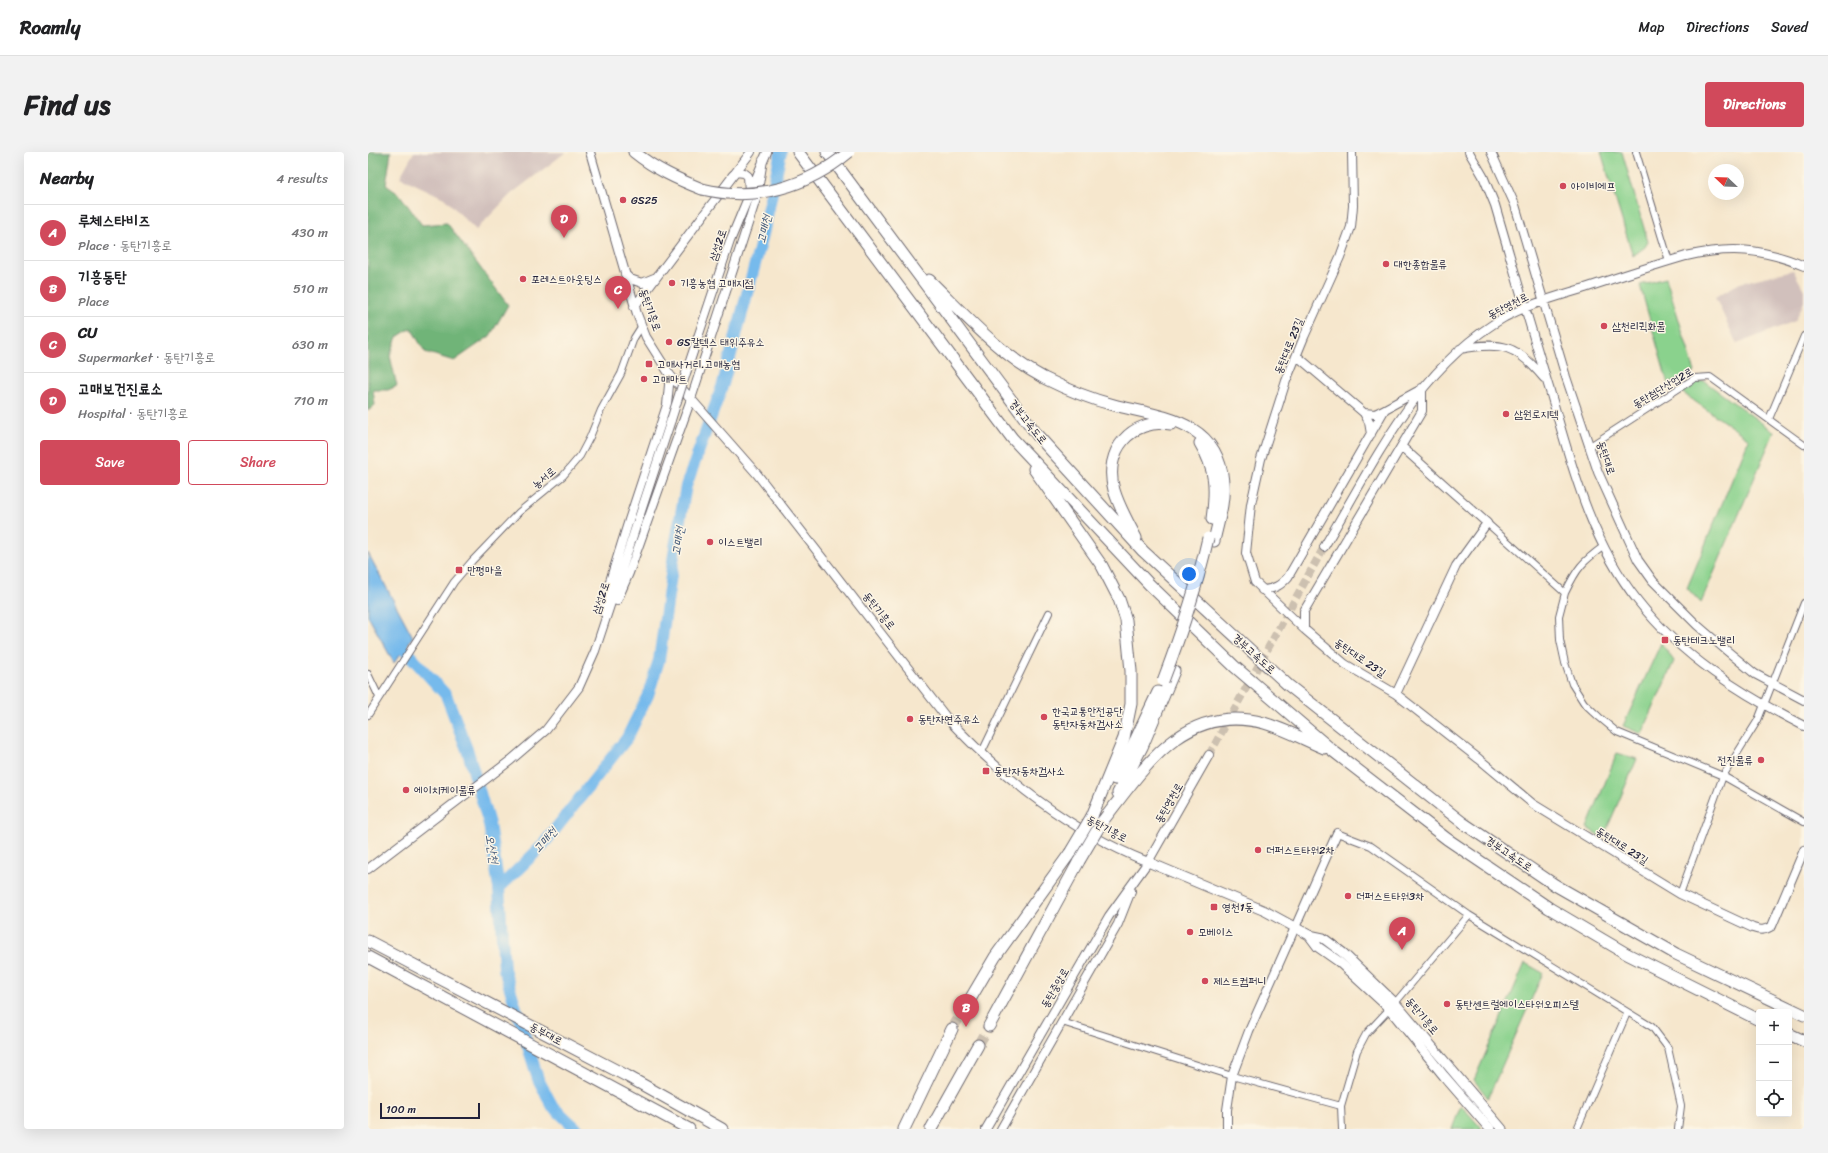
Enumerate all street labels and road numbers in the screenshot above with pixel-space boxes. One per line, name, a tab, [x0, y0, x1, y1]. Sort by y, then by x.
street label: 삼성2로	[704, 226, 732, 264]
street label: 동탄기흥로	[634, 286, 667, 334]
street label: 동탄영천로	[1484, 287, 1532, 325]
street label: 동탄대로 23길	[1269, 315, 1309, 377]
street label: 동탄첨단산업2로	[1629, 362, 1697, 414]
street label: 경부고속도로	[1004, 395, 1052, 449]
street label: 동탄대로	[1591, 438, 1621, 478]
street label: 농서로	[528, 462, 560, 494]
street label: 삼성2로	[587, 579, 615, 617]
street label: 동탄기흥로	[858, 588, 900, 634]
street label: 경부고속도로	[1228, 629, 1280, 679]
street label: 동탄대로 23길	[1330, 633, 1390, 683]
street label: 동탄영천로	[1150, 779, 1188, 827]
street label: 동탄기흥로	[1083, 810, 1131, 848]
street label: 동탄대로 23길	[1592, 822, 1652, 870]
street label: 경부고속도로	[1482, 831, 1536, 877]
street label: 동탄중앙로	[1036, 964, 1074, 1012]
street label: 동탄기흥로	[1400, 993, 1444, 1039]
street label: 동부대로	[526, 1017, 566, 1051]

